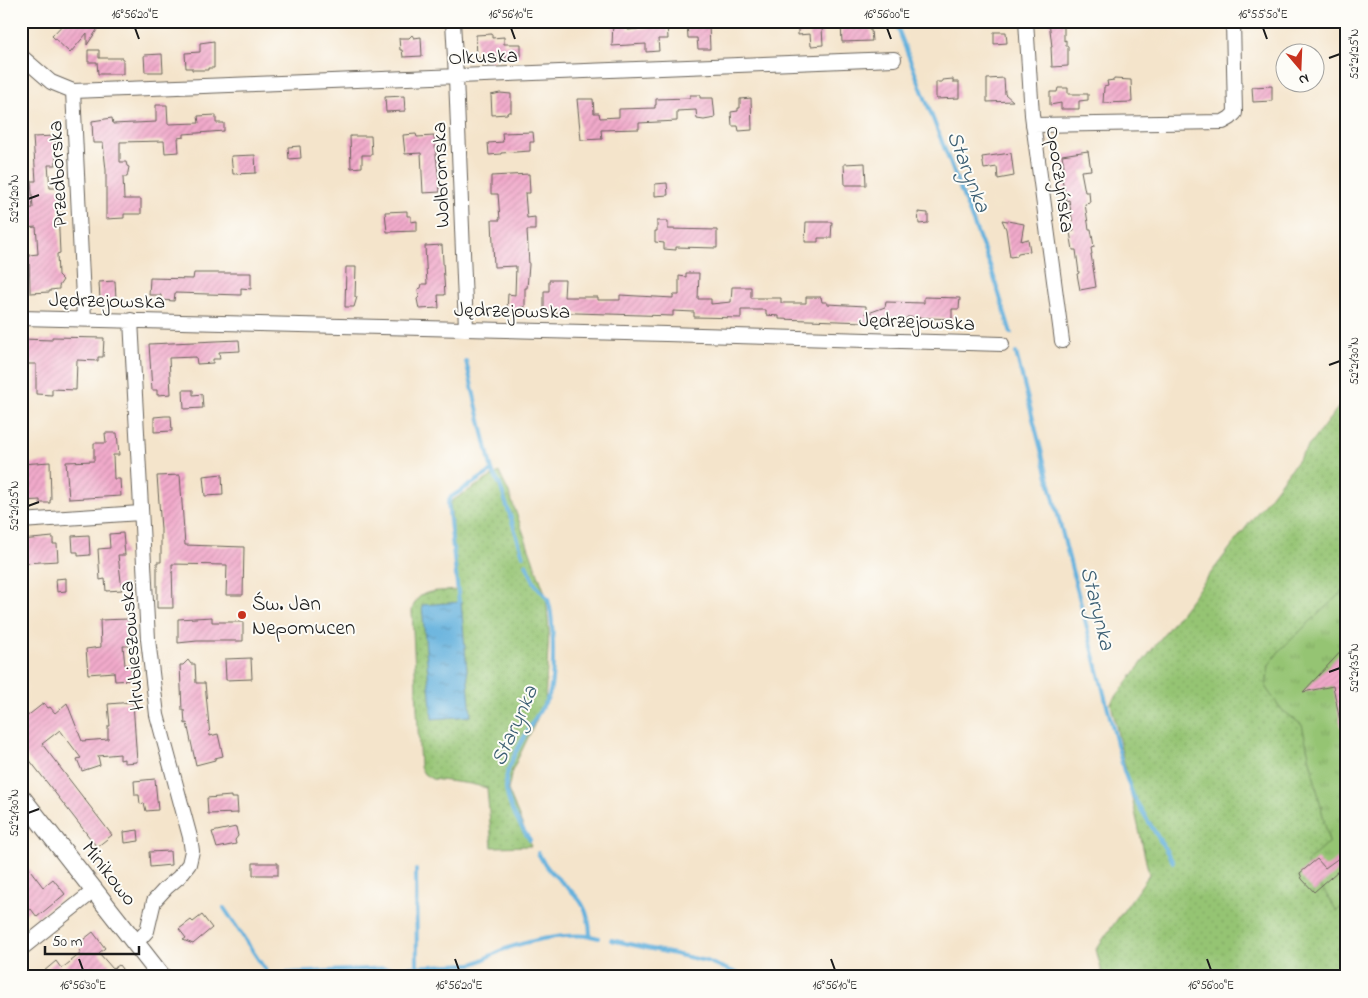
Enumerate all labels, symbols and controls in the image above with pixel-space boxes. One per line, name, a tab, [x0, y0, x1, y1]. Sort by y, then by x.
text: 16°56'20"E	[112, 6, 158, 24]
text: 16°56'10"E	[489, 6, 533, 24]
text: 16°56'00"E	[864, 6, 910, 24]
text: 16°55'50"E	[1238, 6, 1288, 24]
text: 52°21'25"N	[1346, 29, 1364, 79]
street label: Olkuska	[448, 42, 518, 74]
north arrow	[1276, 42, 1326, 92]
text: N	[1296, 67, 1312, 90]
street label: Przedborska	[41, 120, 77, 228]
street label: Wolbromska	[425, 121, 459, 228]
street label: Opoczyńska	[1035, 124, 1081, 235]
water label: Starynka	[937, 127, 998, 218]
text: 52°21'20"N	[6, 174, 24, 224]
street label: Jędrzejowska	[49, 286, 165, 318]
street label: Jędrzejowska	[454, 296, 570, 328]
street label: Jędrzejowska	[858, 306, 976, 340]
text: 52°21'30"N	[1346, 337, 1364, 385]
text: 52°21'25"N	[6, 481, 24, 531]
water label: Starynka	[1070, 564, 1122, 655]
street label: Hrubieszowska	[112, 580, 154, 712]
place label: Św. Jan Nepomucen	[252, 590, 355, 644]
marker: Św. Jan Nepomucen	[236, 609, 248, 621]
text: 52°21'35"N	[1346, 643, 1364, 693]
water label: Starynka	[484, 680, 548, 771]
text: 52°21'30"N	[6, 789, 24, 837]
street label: Minikowo	[73, 835, 143, 913]
scale bar	[45, 923, 139, 955]
text: 50 m	[52, 931, 83, 953]
text: 16°56'30"E	[60, 977, 106, 995]
text: 16°56'20"E	[436, 977, 482, 995]
text: 16°56'10"E	[813, 977, 857, 995]
text: 16°56'00"E	[1188, 977, 1234, 995]

